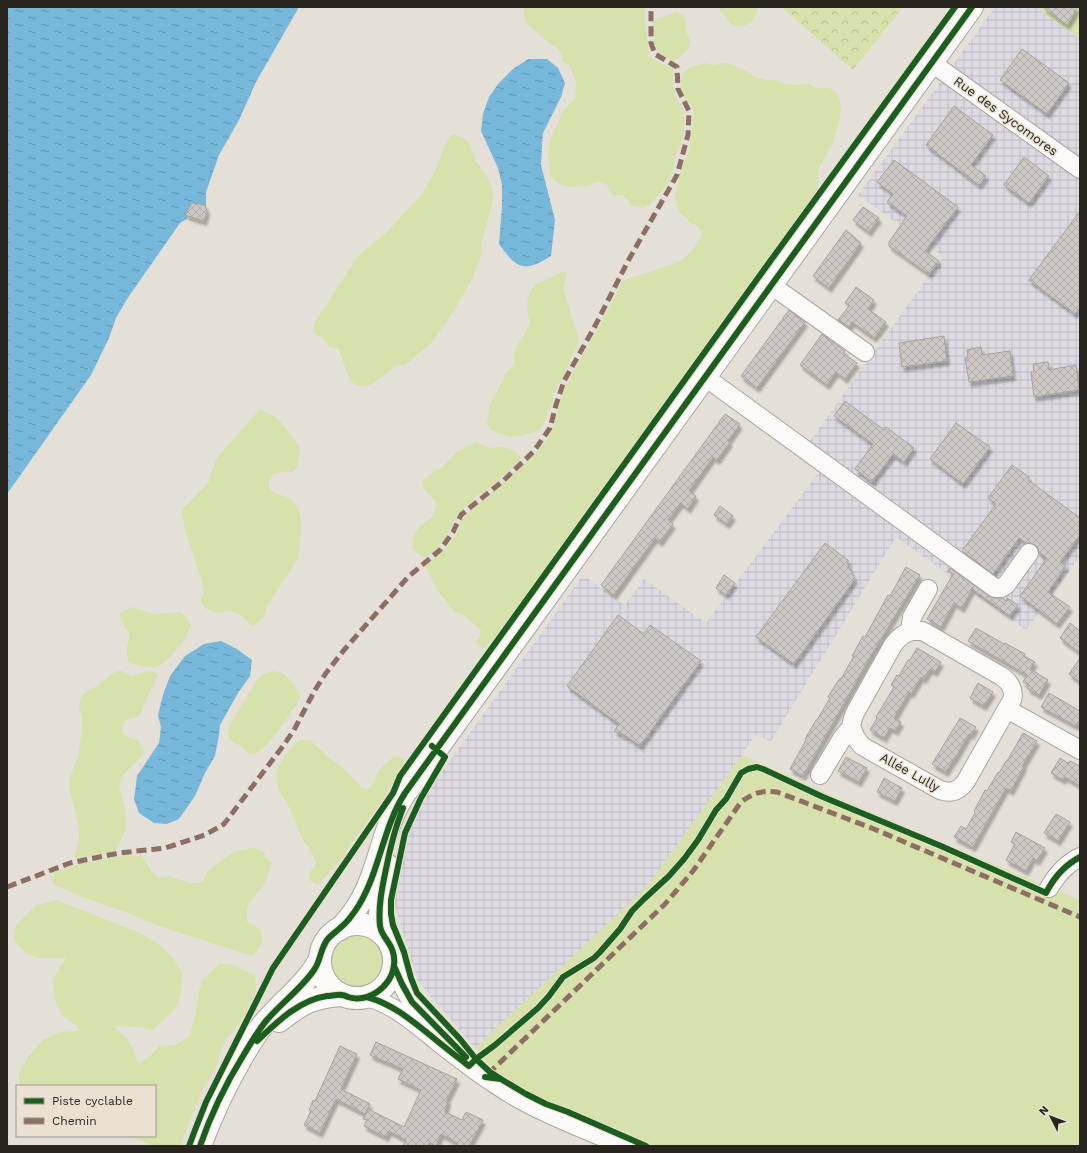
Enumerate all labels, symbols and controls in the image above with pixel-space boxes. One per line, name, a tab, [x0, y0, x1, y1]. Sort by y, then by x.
street label: Rue des Sycomores	[951, 73, 1061, 159]
street label: Allée Lully	[878, 749, 943, 795]
legend	[16, 1085, 156, 1137]
text: Piste cyclable	[52, 1094, 133, 1108]
north arrow	[1031, 1097, 1071, 1137]
text: N	[1036, 1103, 1051, 1118]
text: Chemin	[52, 1114, 97, 1128]

